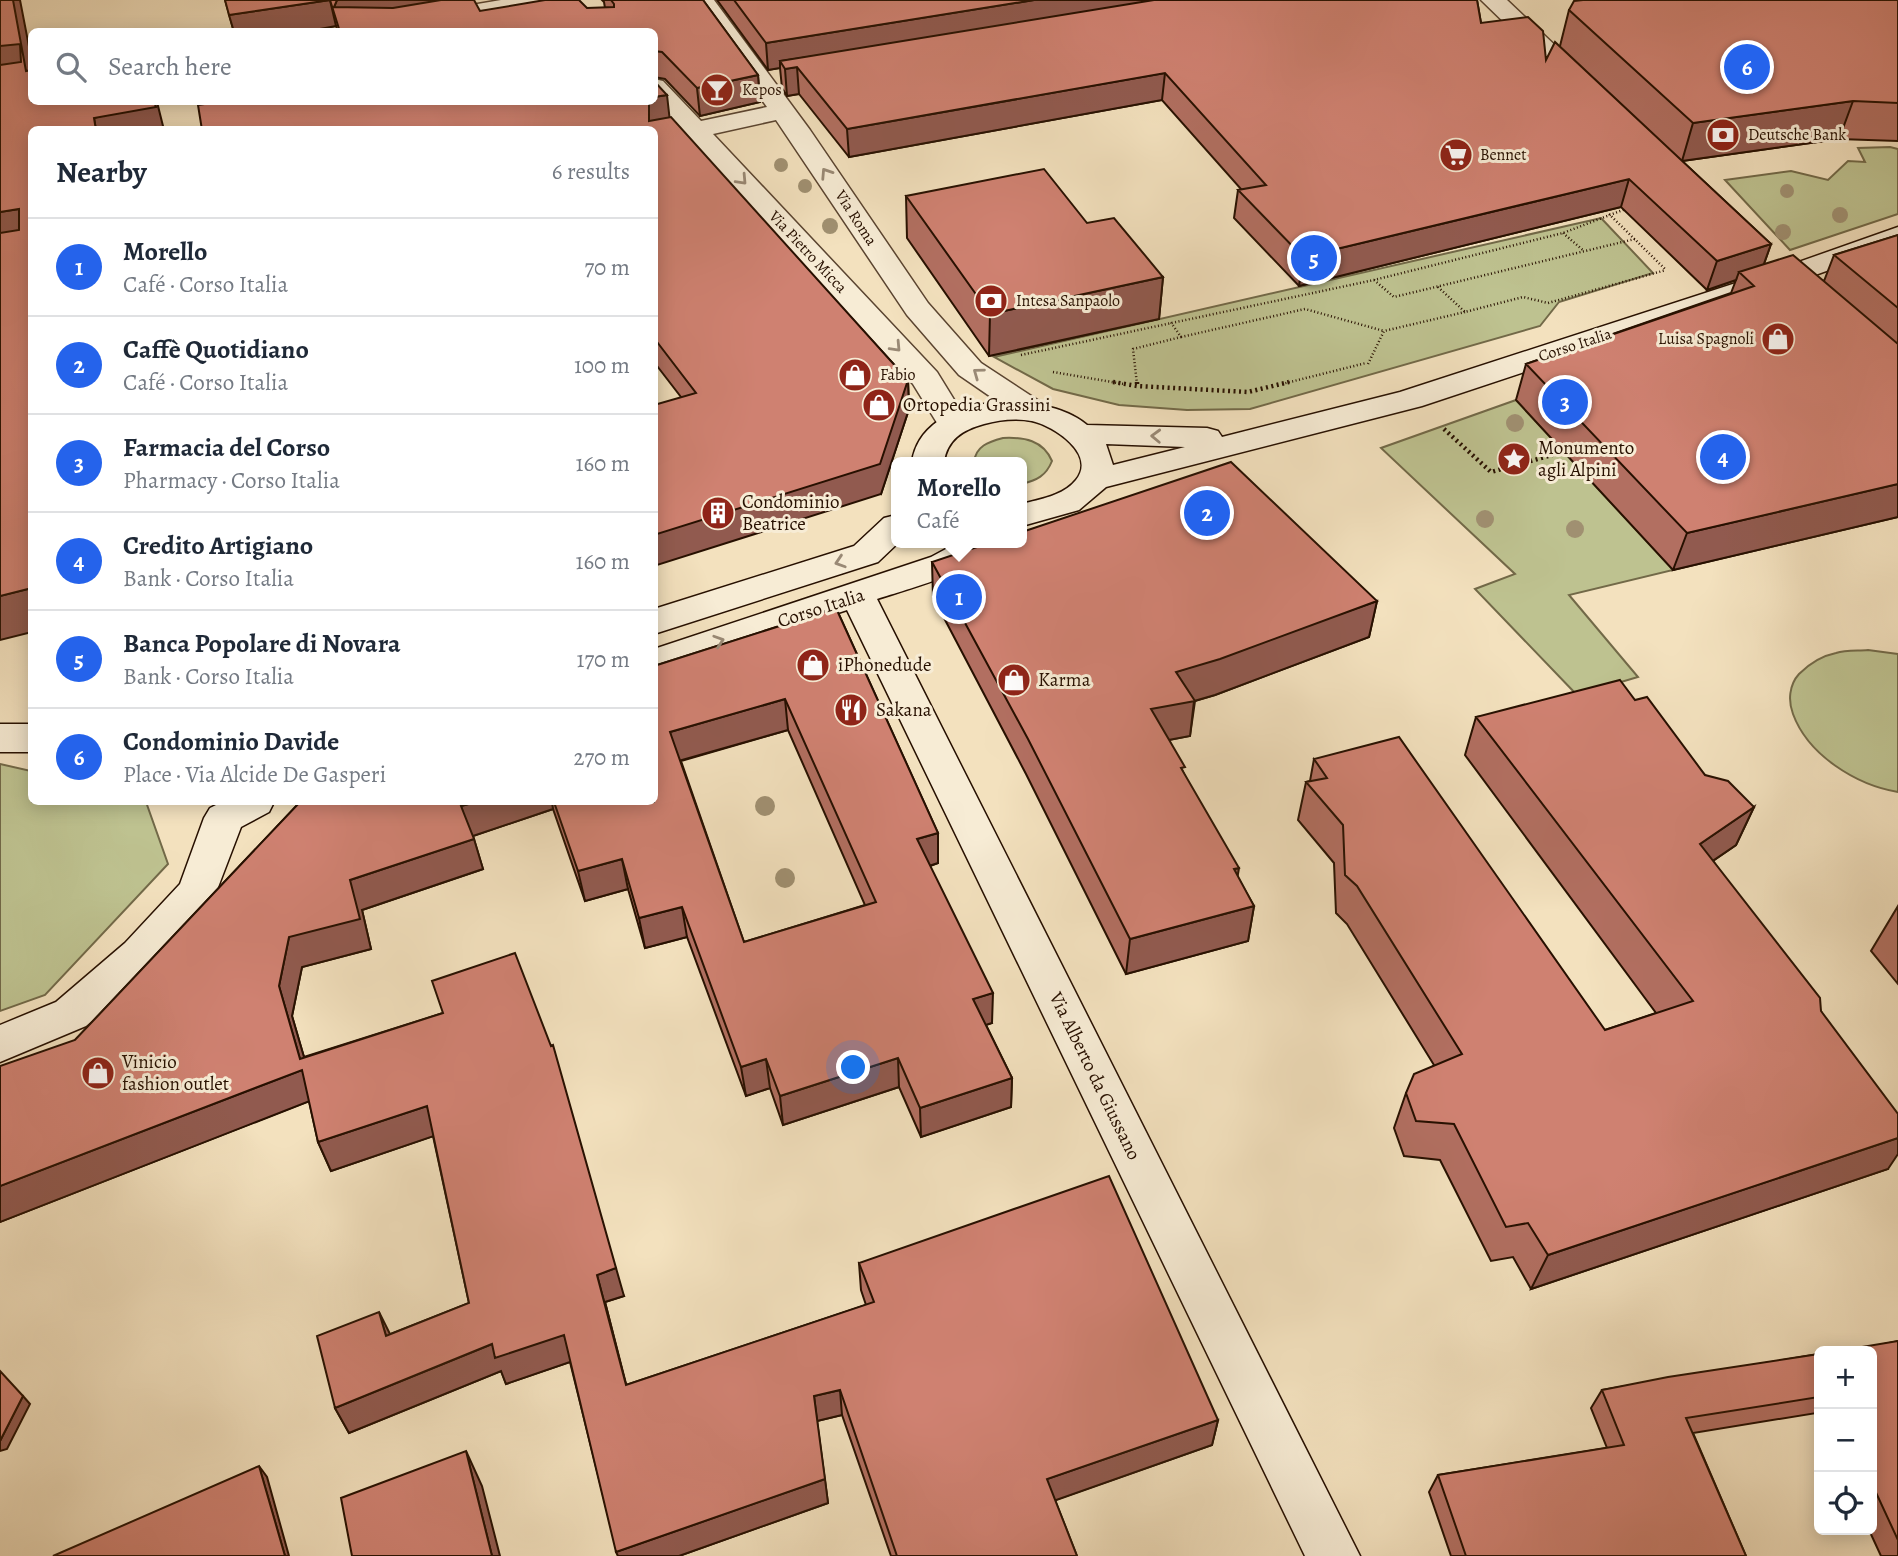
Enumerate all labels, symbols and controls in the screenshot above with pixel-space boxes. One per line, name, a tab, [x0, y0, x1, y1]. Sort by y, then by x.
search box	[28, 28, 658, 105]
pin: 6	[1724, 41, 1770, 93]
icon: search	[52, 48, 90, 86]
text: Search here	[108, 49, 232, 84]
bar icon: Kepos	[698, 71, 736, 109]
place label: Kepos	[742, 79, 782, 101]
bank icon: Deutsche Bank	[1704, 116, 1742, 154]
place label: Deutsche Bank	[1748, 124, 1846, 146]
supermarket icon: Bennet	[1437, 136, 1475, 174]
place label: Bennet	[1480, 144, 1527, 166]
text: Nearby	[56, 152, 147, 192]
text: 6 results	[552, 156, 630, 187]
one-way arrow	[822, 168, 835, 181]
one-way arrow	[733, 172, 746, 185]
street label: Via Roma	[829, 185, 882, 251]
street label: Via Pietro Micca	[763, 205, 852, 298]
pin: 5	[1291, 232, 1337, 284]
text: Morello	[123, 234, 207, 269]
text: 1	[75, 252, 83, 283]
text: 70 m	[584, 252, 630, 283]
text: Café · Corso Italia	[123, 269, 288, 300]
bank icon: Intesa Sanpaolo	[972, 282, 1010, 320]
place label: Intesa Sanpaolo	[1016, 290, 1120, 312]
shop icon: Luisa Spagnoli	[1759, 320, 1797, 358]
street label: Corso Italia	[1536, 323, 1615, 367]
place label: Luisa Spagnoli	[1658, 328, 1754, 350]
text: Caffè Quotidiano	[123, 332, 309, 367]
one-way arrow	[888, 339, 901, 352]
text: 2	[73, 350, 85, 381]
text: 100 m	[574, 350, 630, 381]
shop icon: Fabio	[836, 356, 874, 394]
place label: Fabio	[880, 364, 916, 386]
text: Café · Corso Italia	[123, 367, 288, 398]
one-way arrow	[973, 369, 986, 381]
pin: 3	[1542, 376, 1588, 428]
shop icon: Ortopedia Grassini	[860, 386, 898, 424]
place label: Ortopedia Grassini	[903, 392, 1051, 418]
one-way arrow	[1150, 429, 1161, 444]
text: Farmacia del Corso	[123, 430, 330, 465]
pin: 4	[1700, 431, 1746, 483]
place label: Monumento agli Alpini	[1538, 435, 1634, 483]
place icon: Monumento agli Alpini	[1495, 440, 1533, 478]
text: 3	[74, 448, 84, 479]
text: 160 m	[576, 448, 630, 479]
popup	[891, 457, 1027, 548]
text: Pharmacy · Corso Italia	[123, 465, 340, 496]
text: Morello	[917, 470, 1001, 505]
pin: 2	[1184, 487, 1230, 539]
place label: Condominio Beatrice	[742, 489, 839, 537]
building icon: Condominio Beatrice	[699, 494, 737, 532]
text: Café	[917, 505, 959, 536]
text: Credito Artigiano	[123, 528, 313, 563]
text: 4	[74, 546, 84, 577]
text: 160 m	[576, 546, 630, 577]
one-way arrow	[834, 554, 847, 568]
text: Bank · Corso Italia	[123, 563, 294, 594]
pin: 1	[936, 571, 982, 623]
street label: Corso Italia	[774, 582, 868, 634]
text: Banca Popolare di Novara	[123, 626, 401, 661]
one-way arrow	[713, 635, 725, 649]
text: 5	[74, 644, 84, 675]
text: 170 m	[577, 644, 630, 675]
shop icon: iPhonedude	[794, 646, 832, 684]
place label: iPhonedude	[838, 652, 932, 678]
text: Bank · Corso Italia	[123, 661, 294, 692]
shop icon: Karma	[995, 661, 1033, 699]
place label: Karma	[1038, 667, 1091, 693]
restaurant icon: Sakana	[832, 691, 870, 729]
place label: Sakana	[876, 697, 932, 723]
text: Condominio Davide	[123, 724, 339, 759]
text: 6	[74, 742, 84, 773]
text: 270 m	[573, 742, 630, 773]
text: Place · Via Alcide De Gasperi	[123, 759, 386, 790]
street label: Via Alberto da Giussano	[1043, 987, 1147, 1164]
place label: Vinicio fashion outlet	[121, 1049, 229, 1097]
your location	[836, 1050, 870, 1084]
shop icon: Vinicio fashion outlet	[79, 1054, 117, 1092]
map controls	[1814, 1346, 1877, 1535]
button: +	[1814, 1346, 1877, 1409]
button: −	[1814, 1409, 1877, 1472]
button: locate	[1814, 1472, 1877, 1535]

